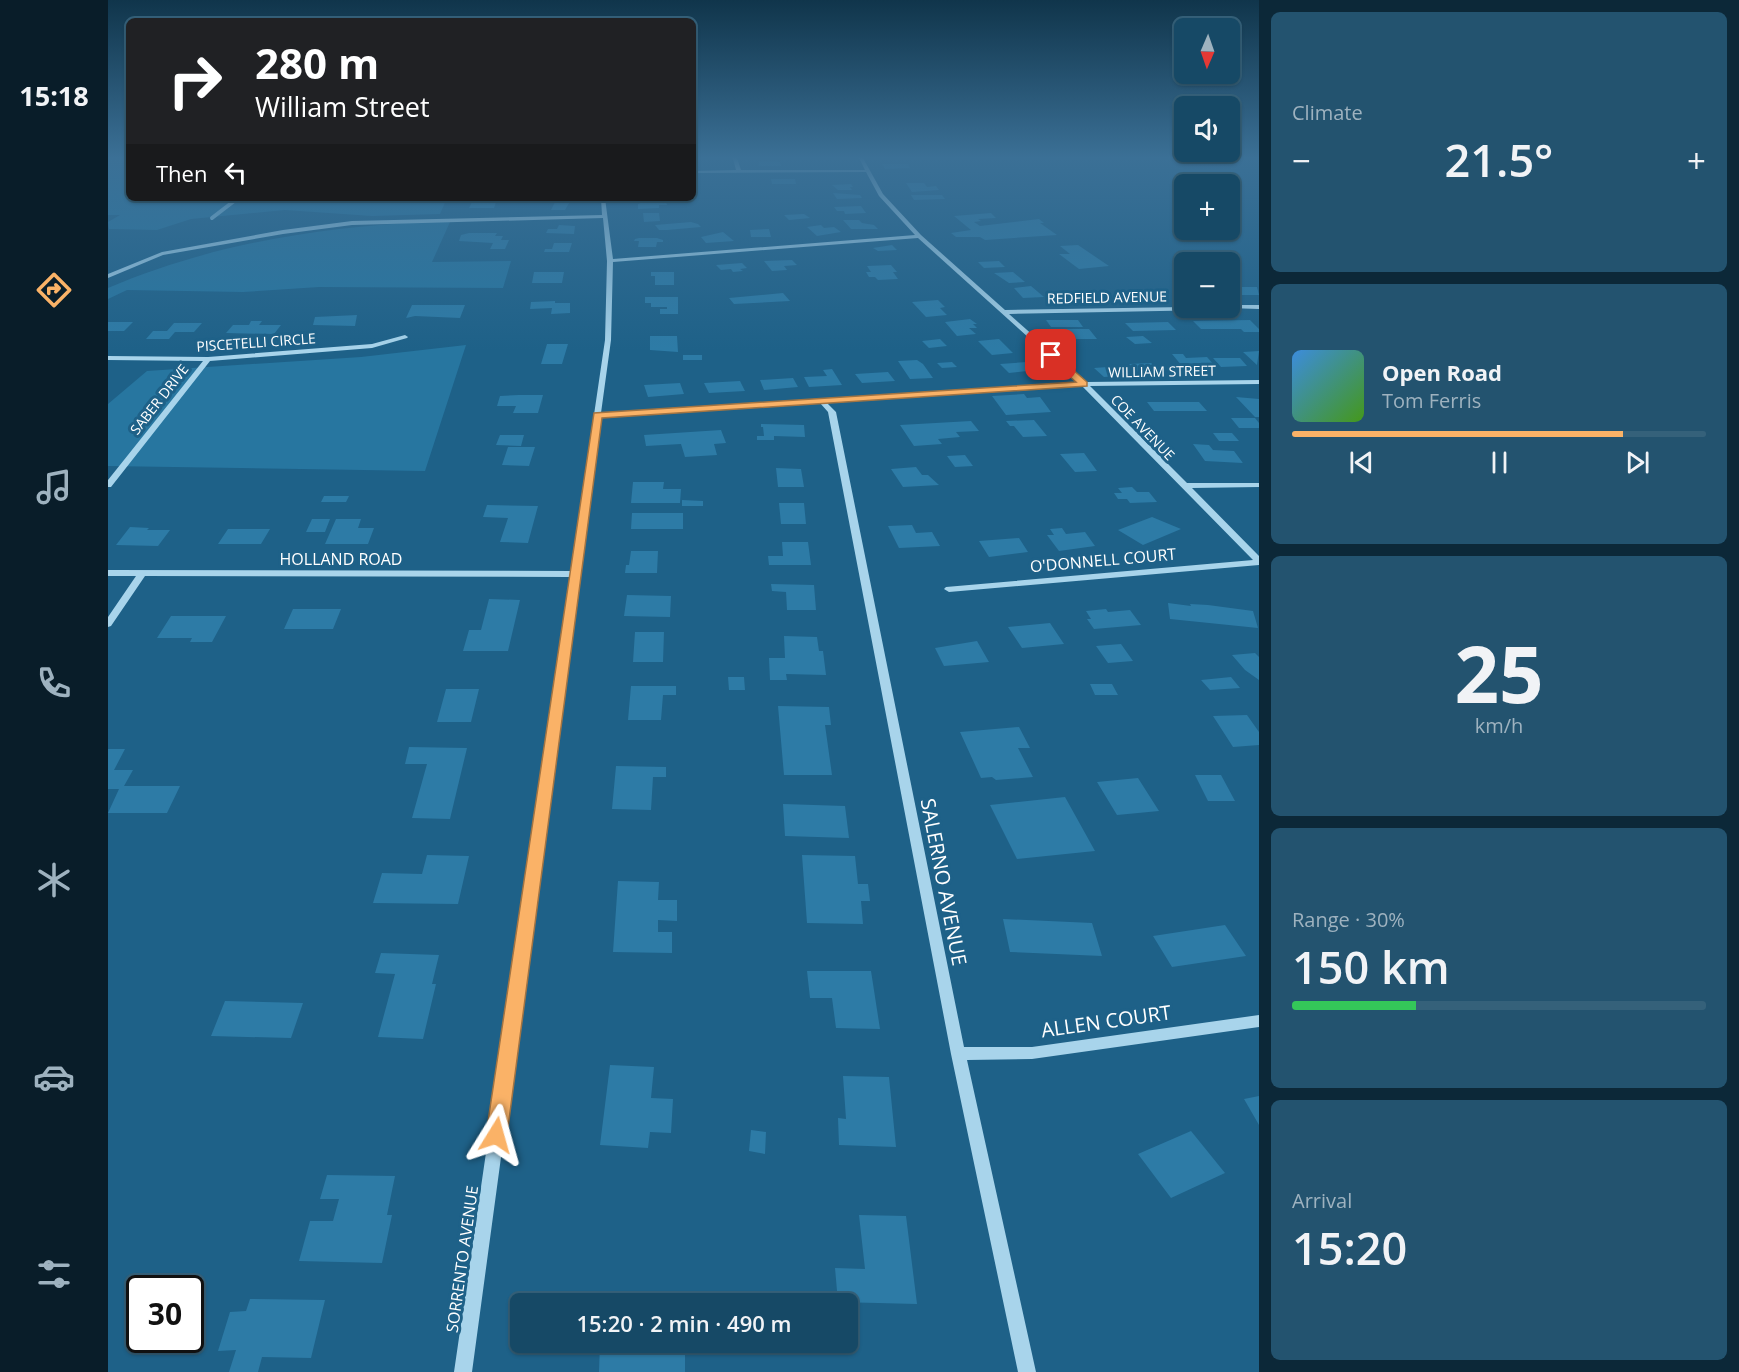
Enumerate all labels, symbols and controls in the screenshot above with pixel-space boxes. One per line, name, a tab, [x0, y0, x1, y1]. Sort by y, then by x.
north arrow	[1174, 18, 1240, 84]
map controls	[1174, 18, 1240, 318]
text: 280 m	[255, 34, 379, 91]
icon: right	[156, 42, 234, 120]
text: 15:18	[19, 77, 89, 114]
text: William Street	[255, 88, 430, 125]
button: sound	[1174, 96, 1240, 162]
text: Climate	[1292, 99, 1363, 126]
text: 21.5°	[1445, 129, 1553, 190]
text: −	[1292, 138, 1311, 183]
text: +	[1687, 138, 1706, 183]
icon: left	[219, 156, 252, 189]
text: Then	[156, 158, 207, 188]
button: +	[1174, 174, 1240, 240]
button: −	[1174, 252, 1240, 318]
icon: directions	[33, 269, 75, 311]
street label: REDFIELD AVENUE	[1047, 286, 1167, 308]
street label: PISCETELLI CIRCLE	[196, 328, 316, 356]
pin	[1025, 329, 1076, 380]
icon: arrive	[1034, 338, 1067, 371]
text: Open Road	[1382, 357, 1502, 387]
street label: SABER DRIVE	[126, 360, 192, 438]
street label: WILLIAM STREET	[1108, 361, 1216, 381]
text: Tom Ferris	[1382, 387, 1481, 414]
street label: COE AVENUE	[1107, 390, 1179, 464]
icon: previous	[1345, 446, 1378, 479]
icon: pause	[1483, 446, 1516, 479]
icon: next	[1621, 446, 1654, 479]
icon: music	[33, 466, 75, 508]
street label: O'DONNELL COURT	[1029, 543, 1177, 577]
street label: HOLLAND ROAD	[280, 548, 402, 570]
text: 25	[1454, 620, 1544, 726]
icon: phone	[33, 662, 75, 704]
text: km/h	[1475, 712, 1523, 739]
street label: SALERNO AVENUE	[915, 796, 973, 968]
icon: climate	[33, 859, 75, 901]
text: Range · 30%	[1292, 906, 1405, 933]
text: 150 km	[1292, 936, 1450, 997]
street label: ALLEN COURT	[1039, 999, 1173, 1043]
icon: car	[33, 1056, 75, 1098]
position arrow	[464, 1103, 528, 1167]
street label: SORRENTO AVENUE	[441, 1184, 483, 1334]
text: Arrival	[1292, 1187, 1352, 1214]
text: 15:20	[1292, 1217, 1407, 1278]
icon: filters	[33, 1253, 75, 1295]
speed limit sign: 30	[126, 1275, 204, 1353]
text: 15:20 · 2 min · 490 m	[576, 1308, 792, 1338]

